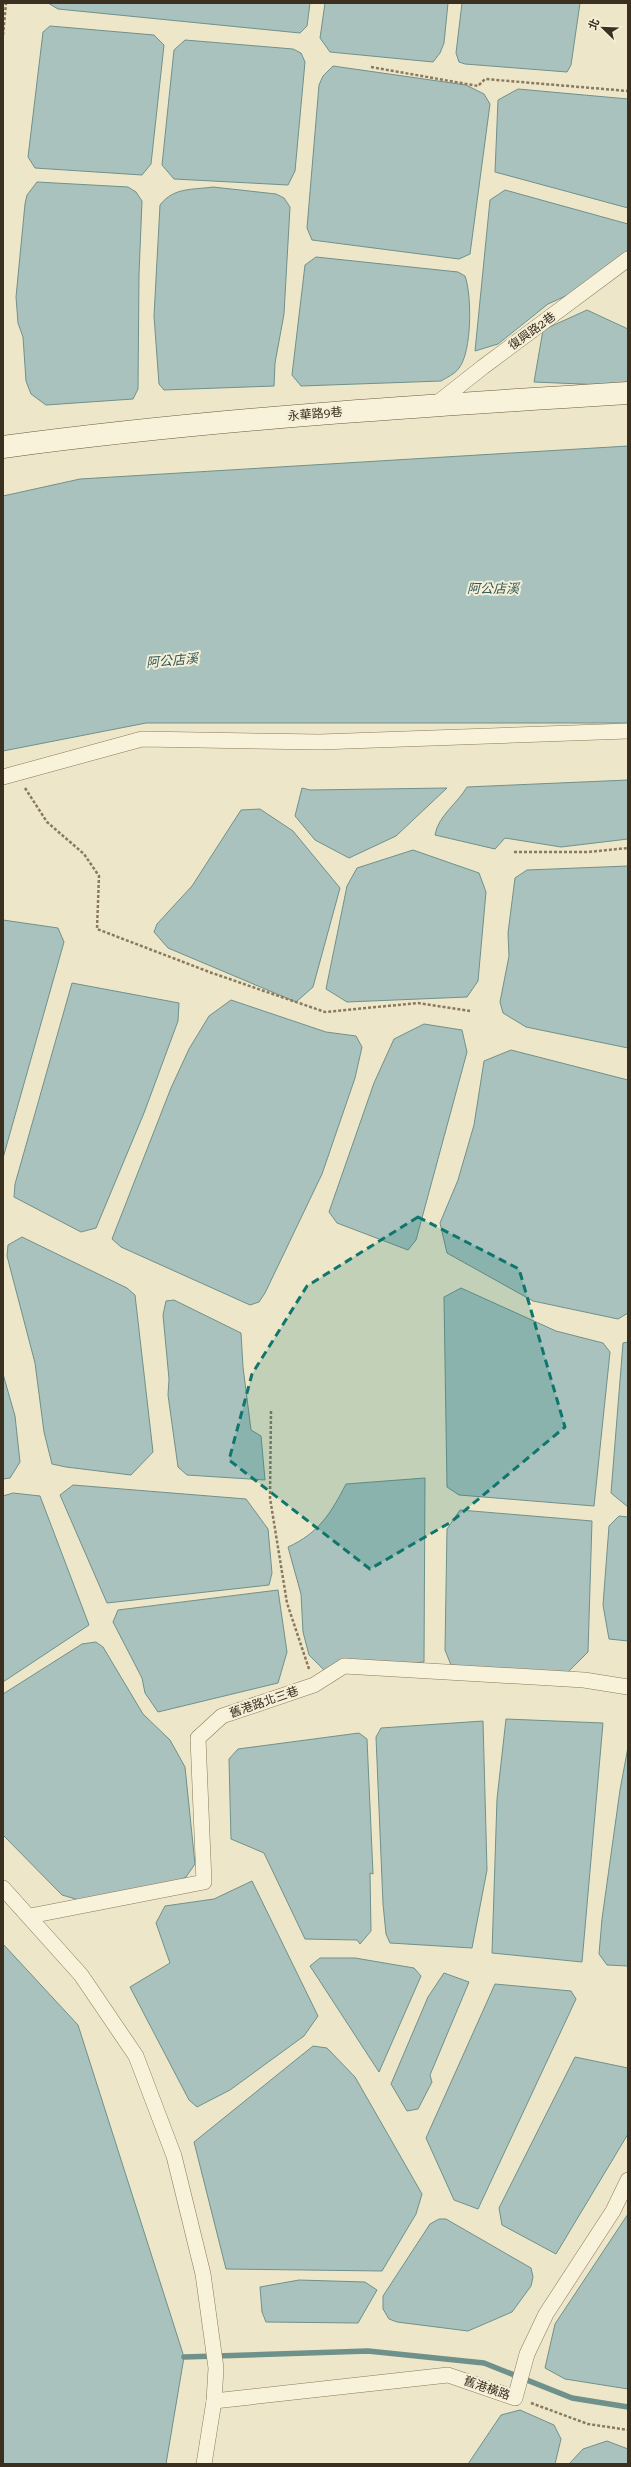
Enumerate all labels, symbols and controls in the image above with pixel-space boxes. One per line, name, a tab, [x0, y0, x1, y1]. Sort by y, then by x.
north arrow	[583, 8, 623, 48]
text: 北	[586, 17, 602, 32]
street label: 復興路2巷	[506, 309, 558, 353]
street label: 永華路9巷	[287, 405, 343, 423]
water label: 阿公店溪	[467, 581, 521, 596]
water label: 阿公店溪	[145, 651, 201, 670]
street label: 舊港路北三巷	[228, 1684, 300, 1720]
street label: 舊港橫路	[462, 2374, 512, 2402]

